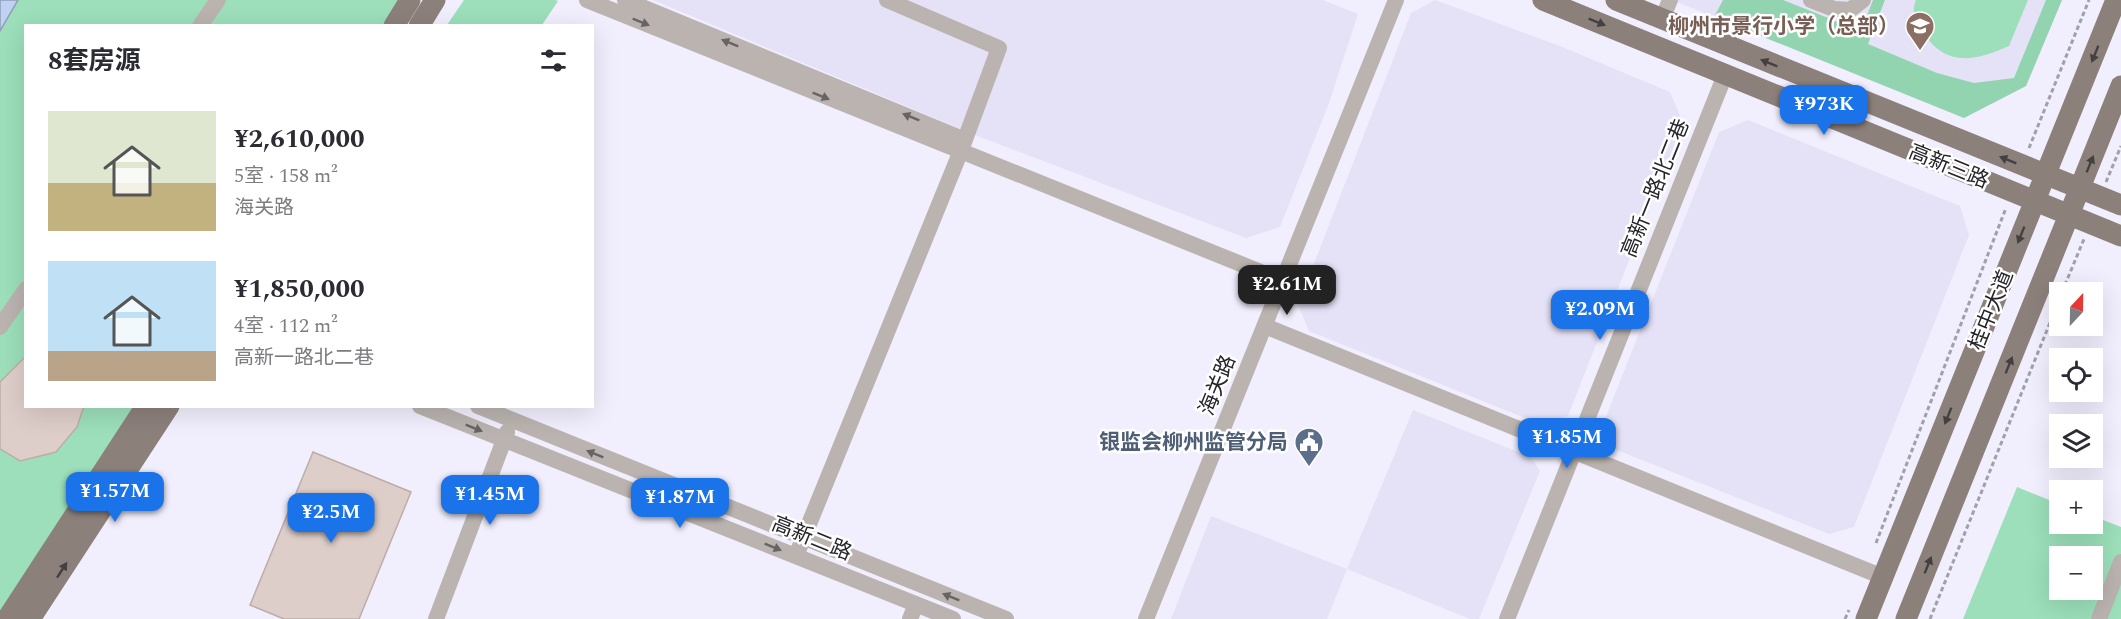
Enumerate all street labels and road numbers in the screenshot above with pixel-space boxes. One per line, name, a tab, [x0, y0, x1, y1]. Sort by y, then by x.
street label: 高新一路北二巷	[1614, 114, 1698, 263]
street label: 高新三路	[1904, 136, 1994, 197]
street label: 桂中大道	[1961, 265, 2022, 355]
street label: 海关路	[1191, 350, 1245, 421]
street label: 高新二路	[767, 508, 857, 569]

